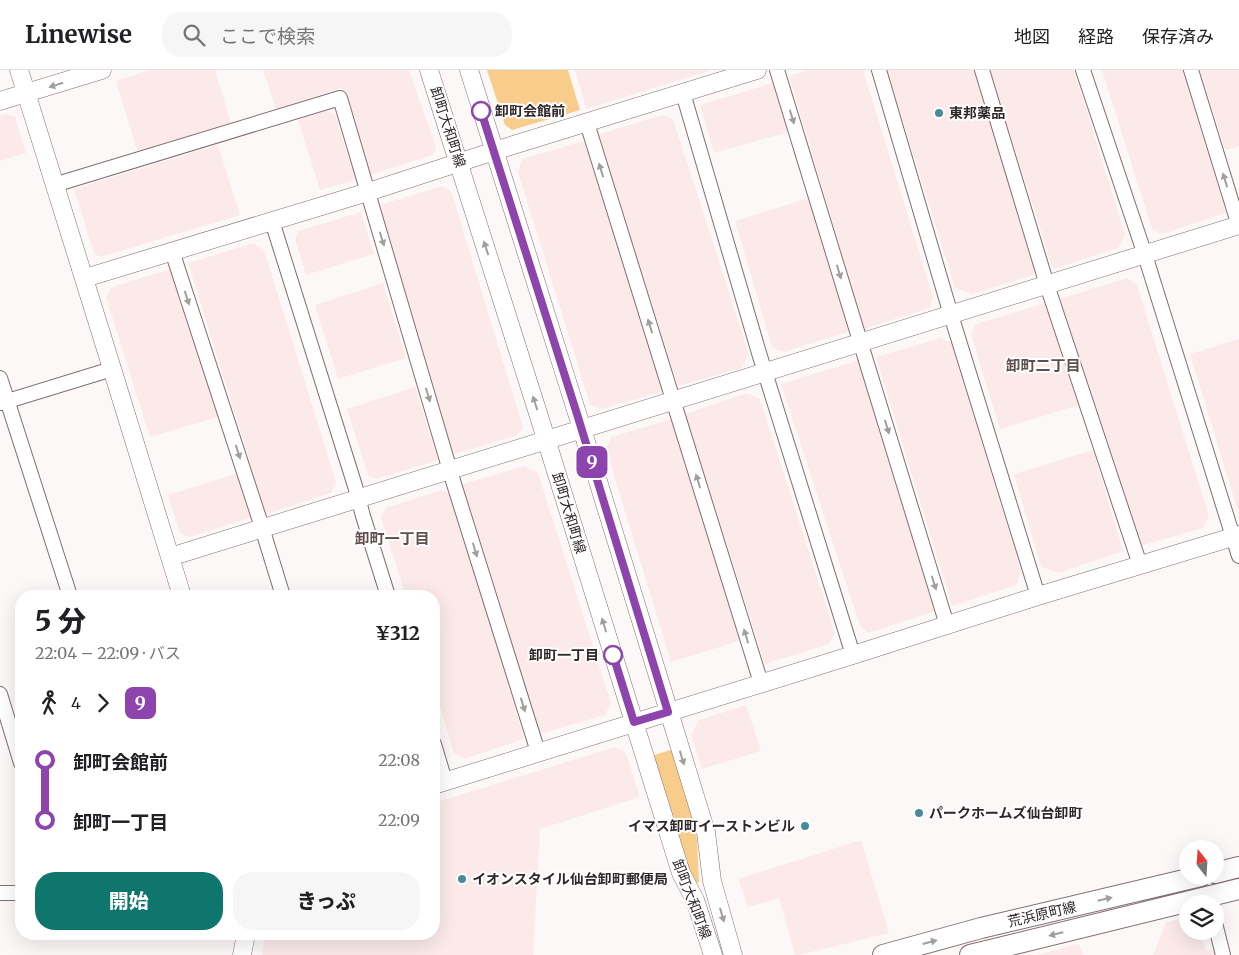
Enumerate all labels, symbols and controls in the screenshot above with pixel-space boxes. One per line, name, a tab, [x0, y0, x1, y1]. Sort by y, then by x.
search box	[162, 12, 512, 57]
text: Linewise	[25, 19, 132, 50]
icon: search	[180, 21, 208, 49]
text: ここで検索	[220, 24, 315, 48]
text: 地図	[1014, 25, 1050, 48]
text: 経路	[1078, 25, 1114, 48]
text: 保存済み	[1142, 25, 1214, 48]
one-way arrow	[48, 81, 63, 89]
street label: 卸町大和町線	[426, 84, 470, 170]
marker: 卸町会館前	[471, 101, 491, 121]
place label: 卸町会館前	[495, 102, 565, 120]
place label: 東邦薬品	[949, 104, 1005, 122]
marker: 東邦薬品	[933, 107, 945, 119]
one-way arrow	[788, 109, 796, 124]
one-way arrow	[597, 163, 605, 178]
one-way arrow	[1220, 172, 1228, 187]
one-way arrow	[378, 231, 386, 246]
one-way arrow	[482, 241, 490, 256]
one-way arrow	[836, 265, 844, 280]
one-way arrow	[184, 290, 191, 305]
one-way arrow	[645, 318, 653, 333]
district label: 卸町二丁目	[1005, 356, 1081, 375]
one-way arrow	[425, 387, 433, 402]
one-way arrow	[531, 396, 539, 411]
one-way arrow	[883, 420, 891, 435]
one-way arrow	[234, 445, 242, 460]
line badge: 9	[576, 446, 608, 478]
text: 9	[586, 450, 598, 473]
street label: 卸町大和町線	[548, 470, 590, 556]
one-way arrow	[693, 473, 701, 488]
district label: 卸町一丁目	[354, 529, 430, 548]
one-way arrow	[471, 543, 479, 558]
one-way arrow	[931, 575, 939, 590]
text: 5 分	[35, 603, 86, 639]
one-way arrow	[599, 618, 607, 633]
text: ¥312	[375, 621, 420, 645]
one-way arrow	[742, 628, 750, 643]
text: 22:04 – 22:09 · バス	[35, 643, 181, 663]
marker: 卸町一丁目	[603, 645, 623, 665]
place label: 卸町一丁目	[529, 646, 599, 664]
icon: walk	[35, 689, 63, 717]
icon: forward	[89, 689, 117, 717]
text: 9	[135, 691, 146, 714]
text: 4	[71, 693, 81, 713]
one-way arrow	[520, 698, 527, 713]
text: 卸町会館前	[73, 750, 168, 774]
text: 22:08	[378, 750, 420, 770]
one-way arrow	[679, 751, 687, 766]
place label: パークホームズ仙台卸町	[929, 804, 1083, 822]
marker: パークホームズ仙台卸町	[913, 807, 925, 819]
text: 卸町一丁目	[73, 810, 168, 834]
text: 22:09	[378, 810, 420, 830]
place label: イマス卸町イーストンビル	[628, 817, 795, 835]
marker: イマス卸町イーストンビル	[799, 820, 811, 832]
north arrow	[1179, 840, 1224, 885]
map controls	[1179, 840, 1224, 940]
street label: 卸町大和町線	[669, 857, 715, 941]
place label: イオンスタイル仙台卸町郵便局	[472, 870, 668, 888]
button: 開始	[35, 872, 223, 930]
button: きっぷ	[233, 872, 420, 930]
marker: イオンスタイル仙台卸町郵便局	[456, 873, 468, 885]
one-way arrow	[1097, 895, 1112, 903]
button: layers	[1179, 895, 1224, 940]
street label: 荒浜原町線	[1006, 897, 1078, 931]
one-way arrow	[718, 908, 726, 923]
one-way arrow	[1048, 930, 1063, 938]
one-way arrow	[923, 938, 938, 946]

